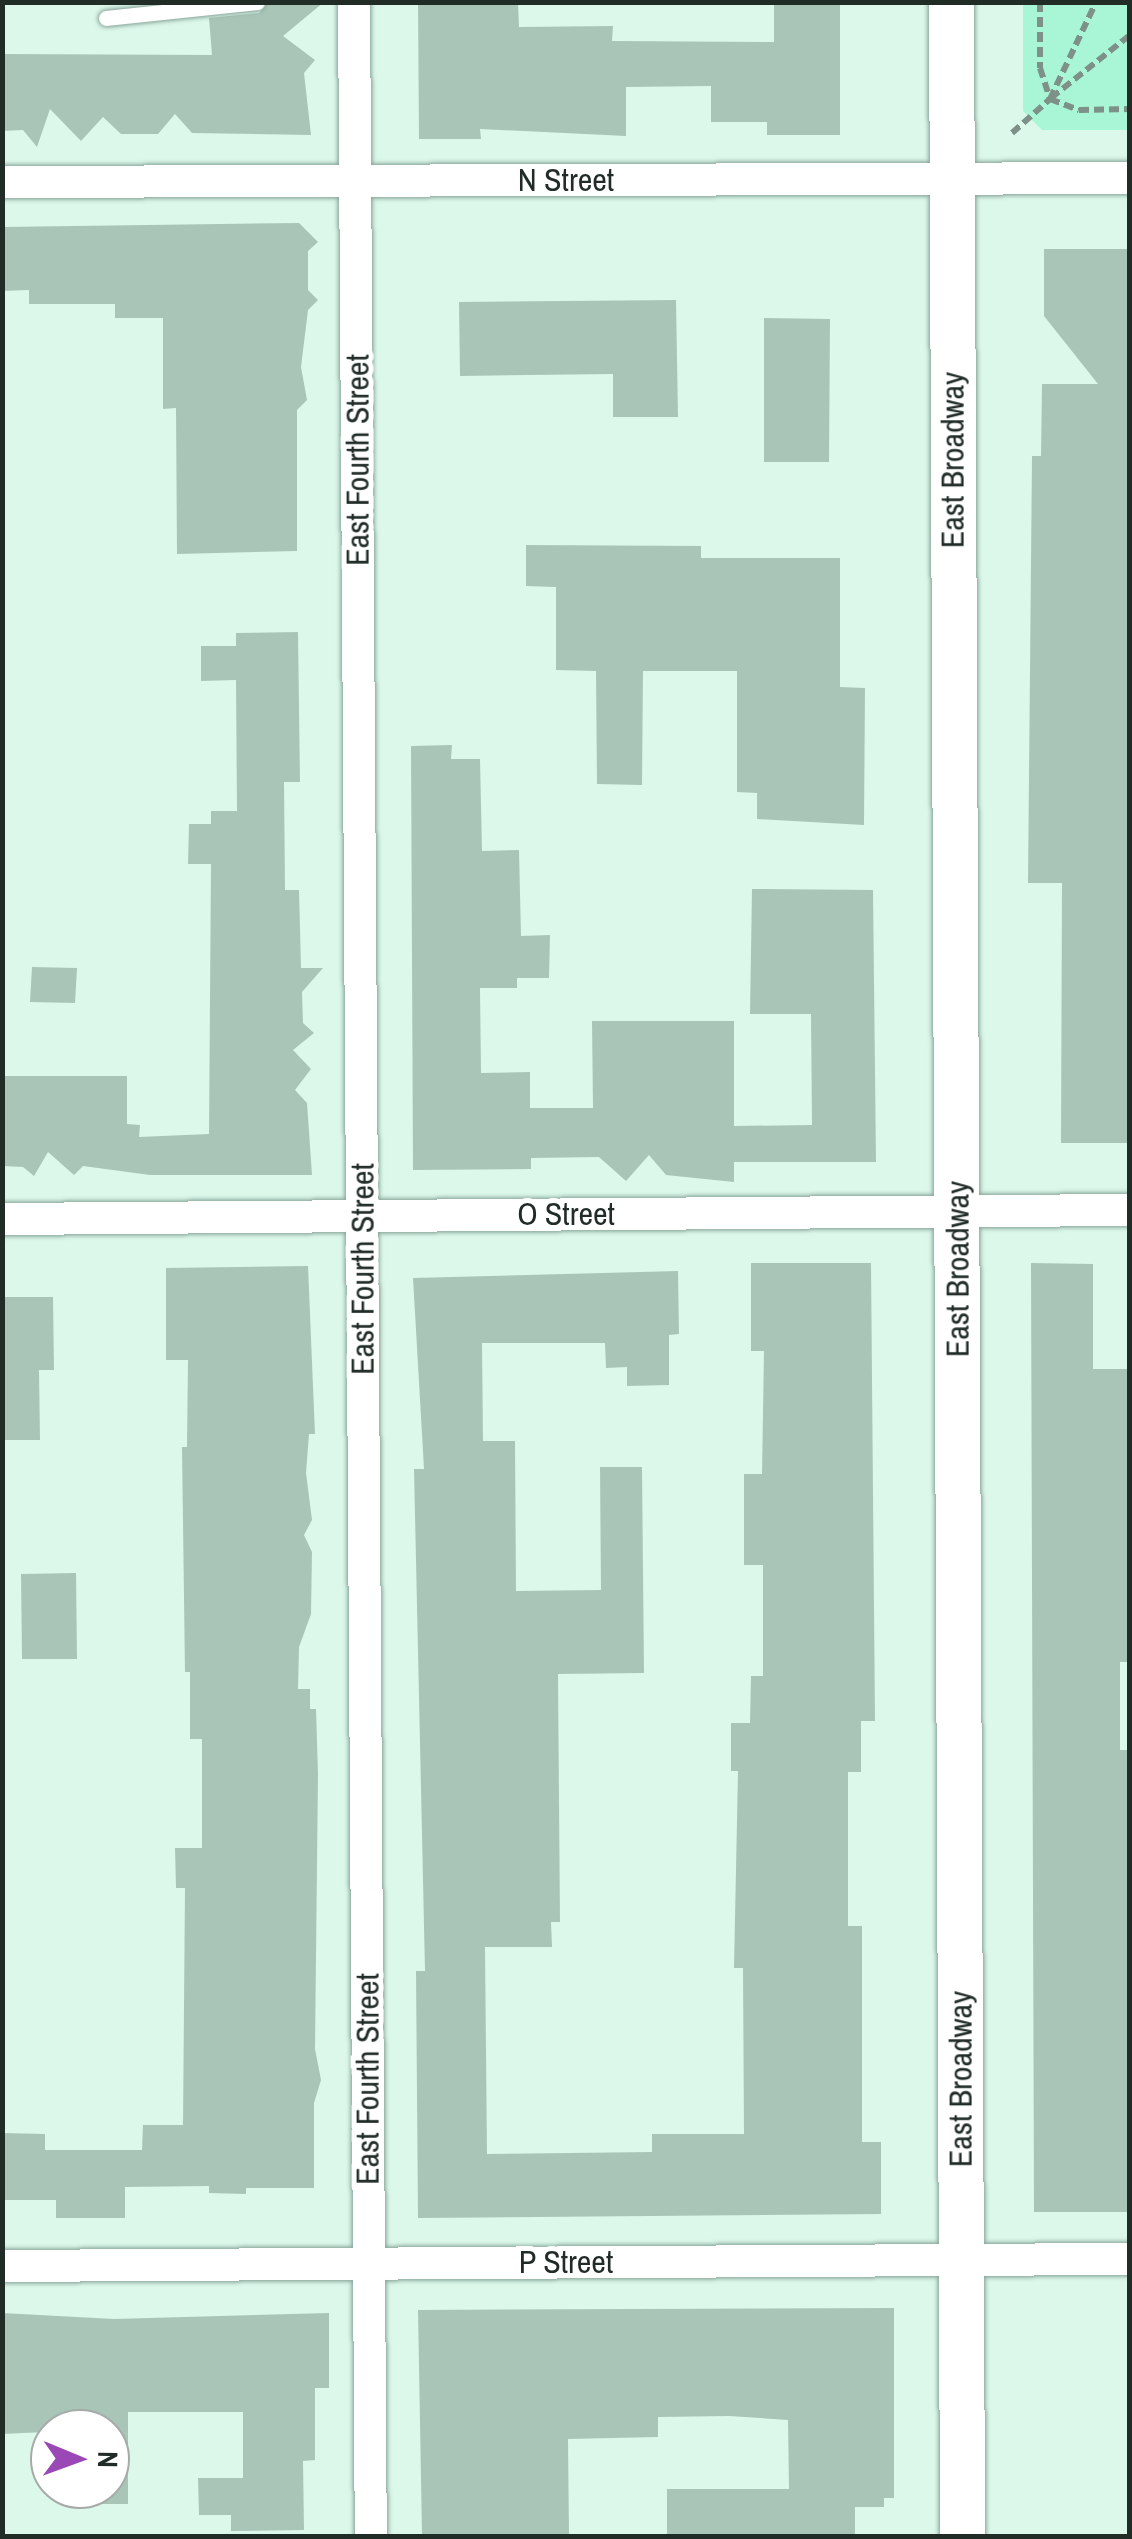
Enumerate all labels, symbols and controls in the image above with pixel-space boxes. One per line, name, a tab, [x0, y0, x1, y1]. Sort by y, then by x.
street label: N Street	[518, 161, 614, 199]
street label: East Fourth Street	[339, 354, 377, 566]
street label: East Broadway	[934, 372, 972, 548]
street label: East Fourth Street	[344, 1163, 382, 1375]
street label: East Broadway	[939, 1181, 977, 1357]
street label: O Street	[517, 1195, 615, 1233]
street label: East Fourth Street	[349, 1973, 387, 2185]
street label: East Broadway	[942, 1991, 980, 2167]
street label: P Street	[519, 2243, 613, 2281]
north arrow	[30, 2409, 130, 2509]
text: N	[89, 2451, 127, 2468]

